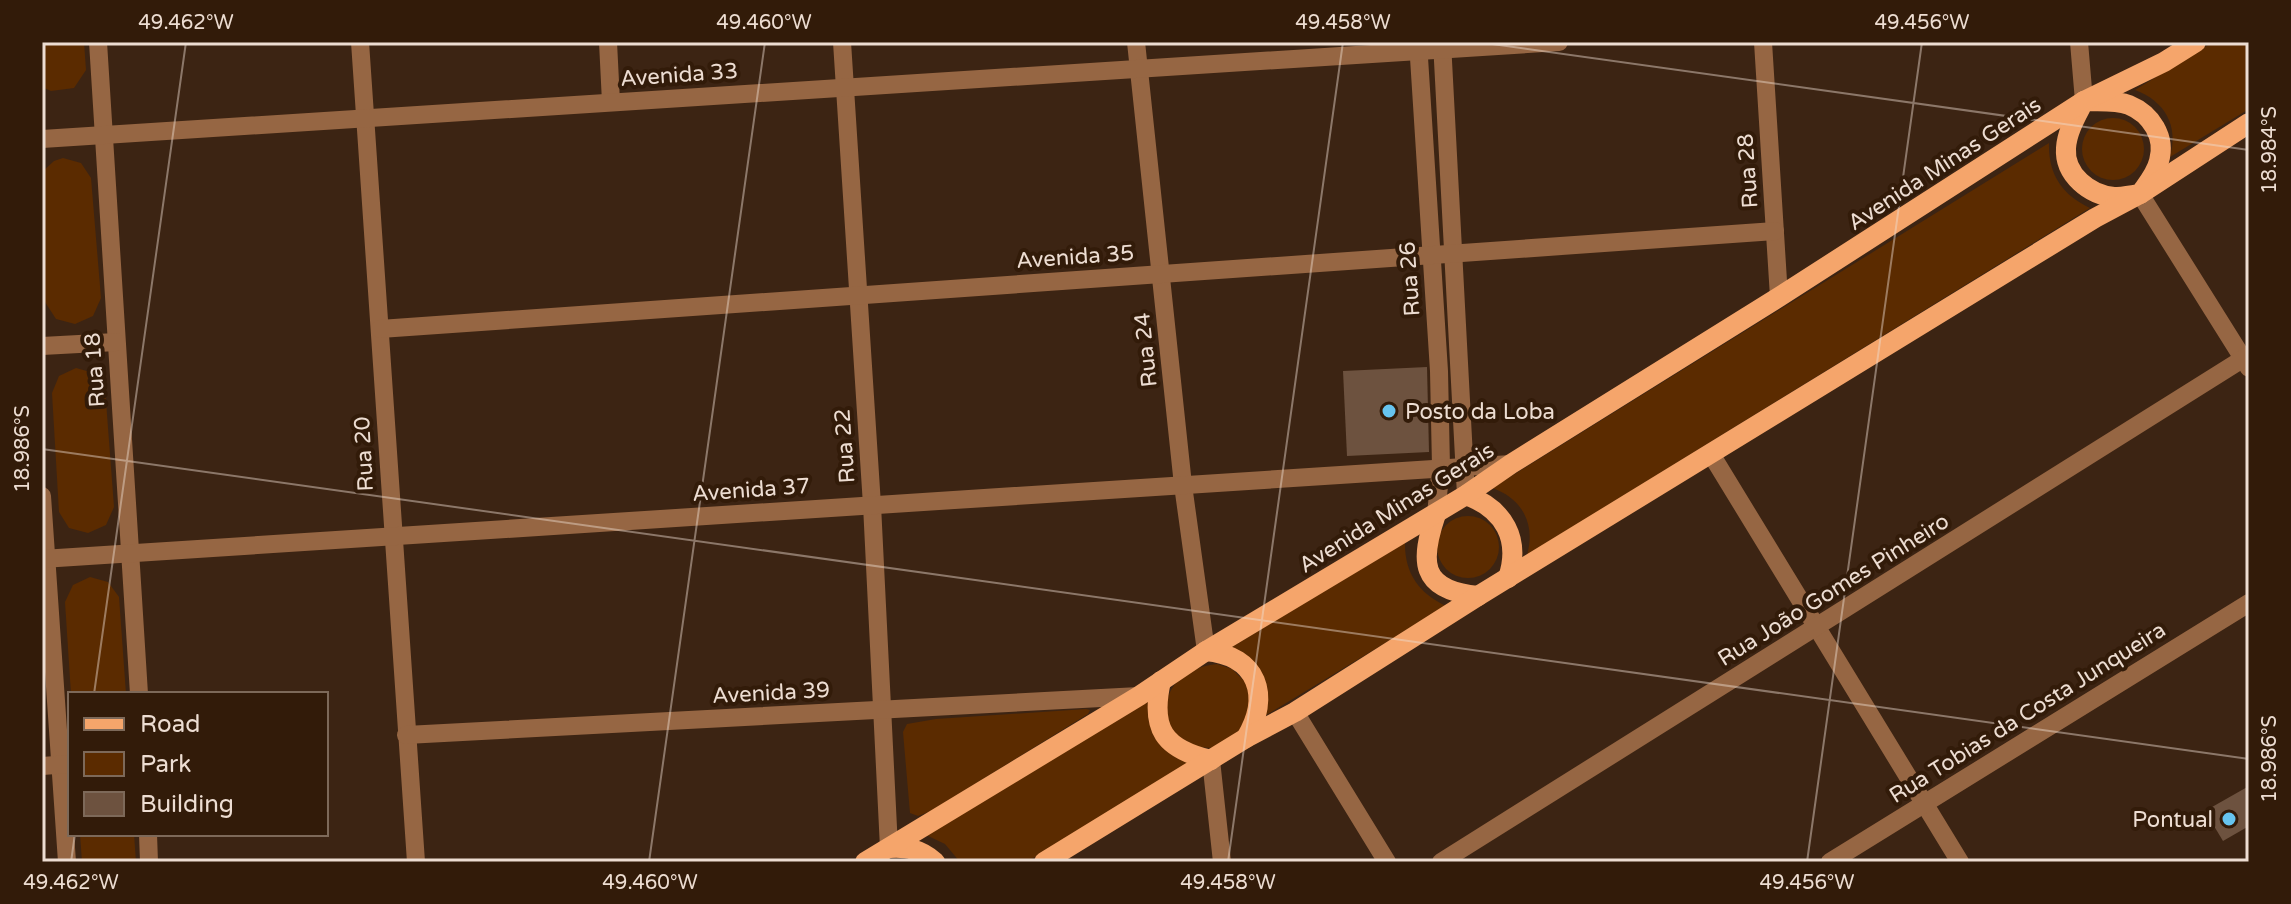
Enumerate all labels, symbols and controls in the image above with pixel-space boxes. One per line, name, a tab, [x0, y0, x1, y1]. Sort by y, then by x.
text: 49.462°W	[138, 11, 234, 35]
text: 49.460°W	[716, 11, 812, 35]
text: 49.458°W	[1295, 11, 1391, 35]
text: 49.456°W	[1874, 11, 1970, 35]
street label: Avenida 33	[619, 58, 739, 92]
street label: Avenida Minas Gerais	[1843, 92, 2046, 236]
text: 18.984°S	[2258, 106, 2282, 194]
street label: Rua 28	[1732, 133, 1764, 209]
street label: Avenida 35	[1015, 240, 1135, 274]
street label: Rua 26	[1394, 241, 1426, 317]
street label: Rua 24	[1129, 311, 1163, 388]
street label: Rua 18	[79, 332, 111, 408]
place label: Posto da Loba	[1405, 399, 1555, 425]
marker: Posto da Loba	[1380, 402, 1398, 420]
text: 18.986°S	[11, 405, 35, 493]
street label: Rua 22	[829, 408, 861, 484]
street label: Rua 20	[349, 416, 379, 492]
street label: Avenida Minas Gerais	[1294, 437, 1499, 578]
street label: Avenida 37	[691, 473, 811, 507]
street label: Rua João Gomes Pinheiro	[1713, 508, 1954, 672]
street label: Rua Tobias da Costa Junqueira	[1885, 617, 2170, 809]
street label: Avenida 39	[711, 677, 831, 709]
legend	[68, 692, 328, 836]
text: Road	[140, 710, 200, 739]
text: 18.986°S	[2258, 715, 2282, 803]
text: Park	[140, 750, 191, 779]
text: Building	[140, 790, 234, 819]
place label: Pontual	[2132, 807, 2213, 833]
marker: Pontual	[2220, 810, 2238, 828]
text: 49.462°W	[23, 871, 119, 895]
text: 49.460°W	[602, 871, 698, 895]
text: 49.458°W	[1180, 871, 1276, 895]
text: 49.456°W	[1759, 871, 1855, 895]

